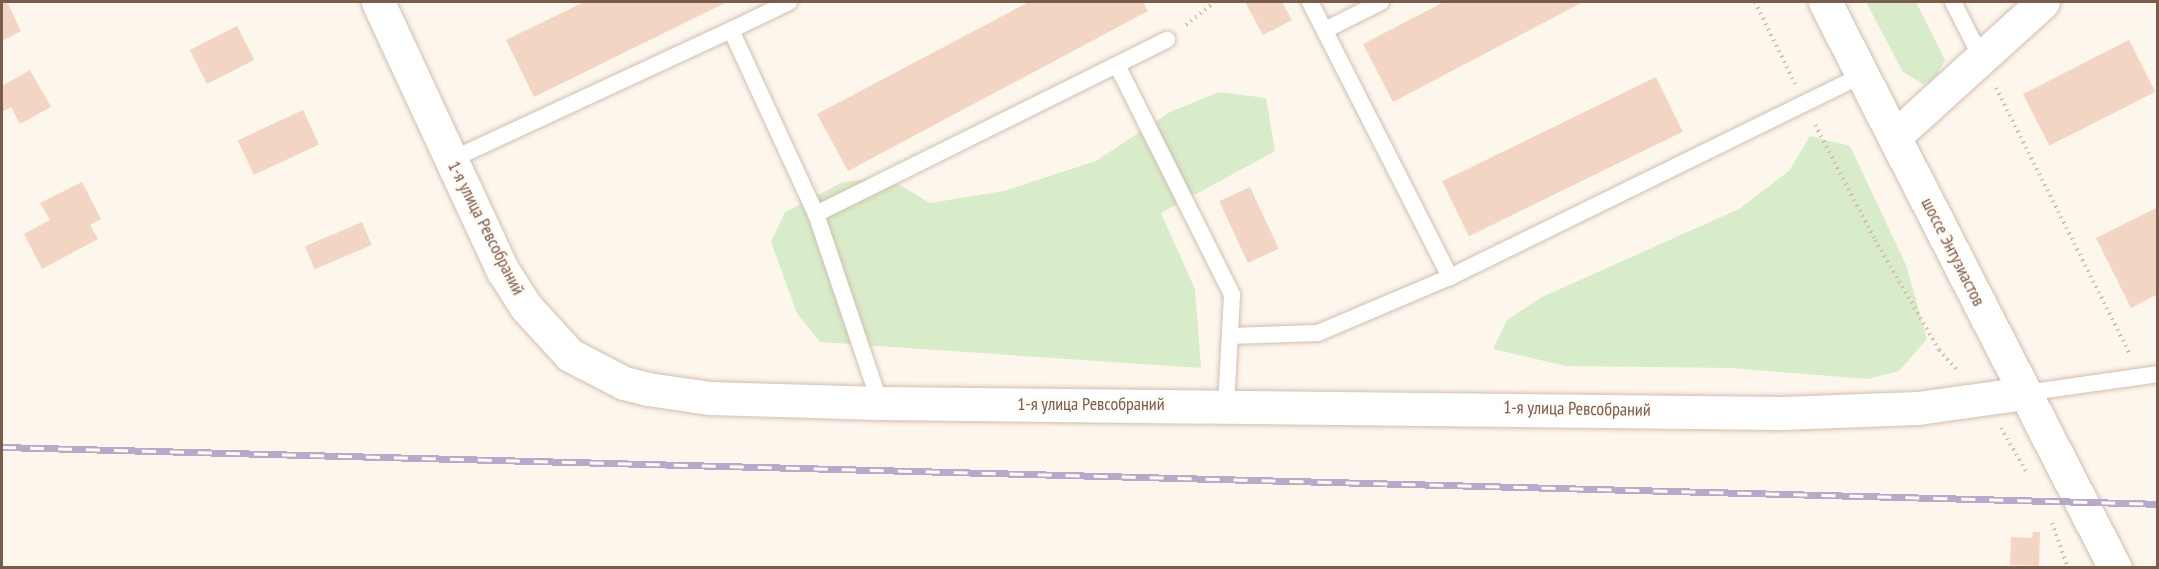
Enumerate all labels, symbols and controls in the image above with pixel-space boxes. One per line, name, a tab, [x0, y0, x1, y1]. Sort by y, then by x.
street label: 1-я улица Ревсобраний	[443, 157, 529, 299]
street label: шоссе Энтузиастов	[1916, 194, 1990, 310]
street label: 1-я улица Ревсобраний	[1017, 393, 1165, 415]
street label: 1-я улица Ревсобраний	[1503, 397, 1651, 421]

